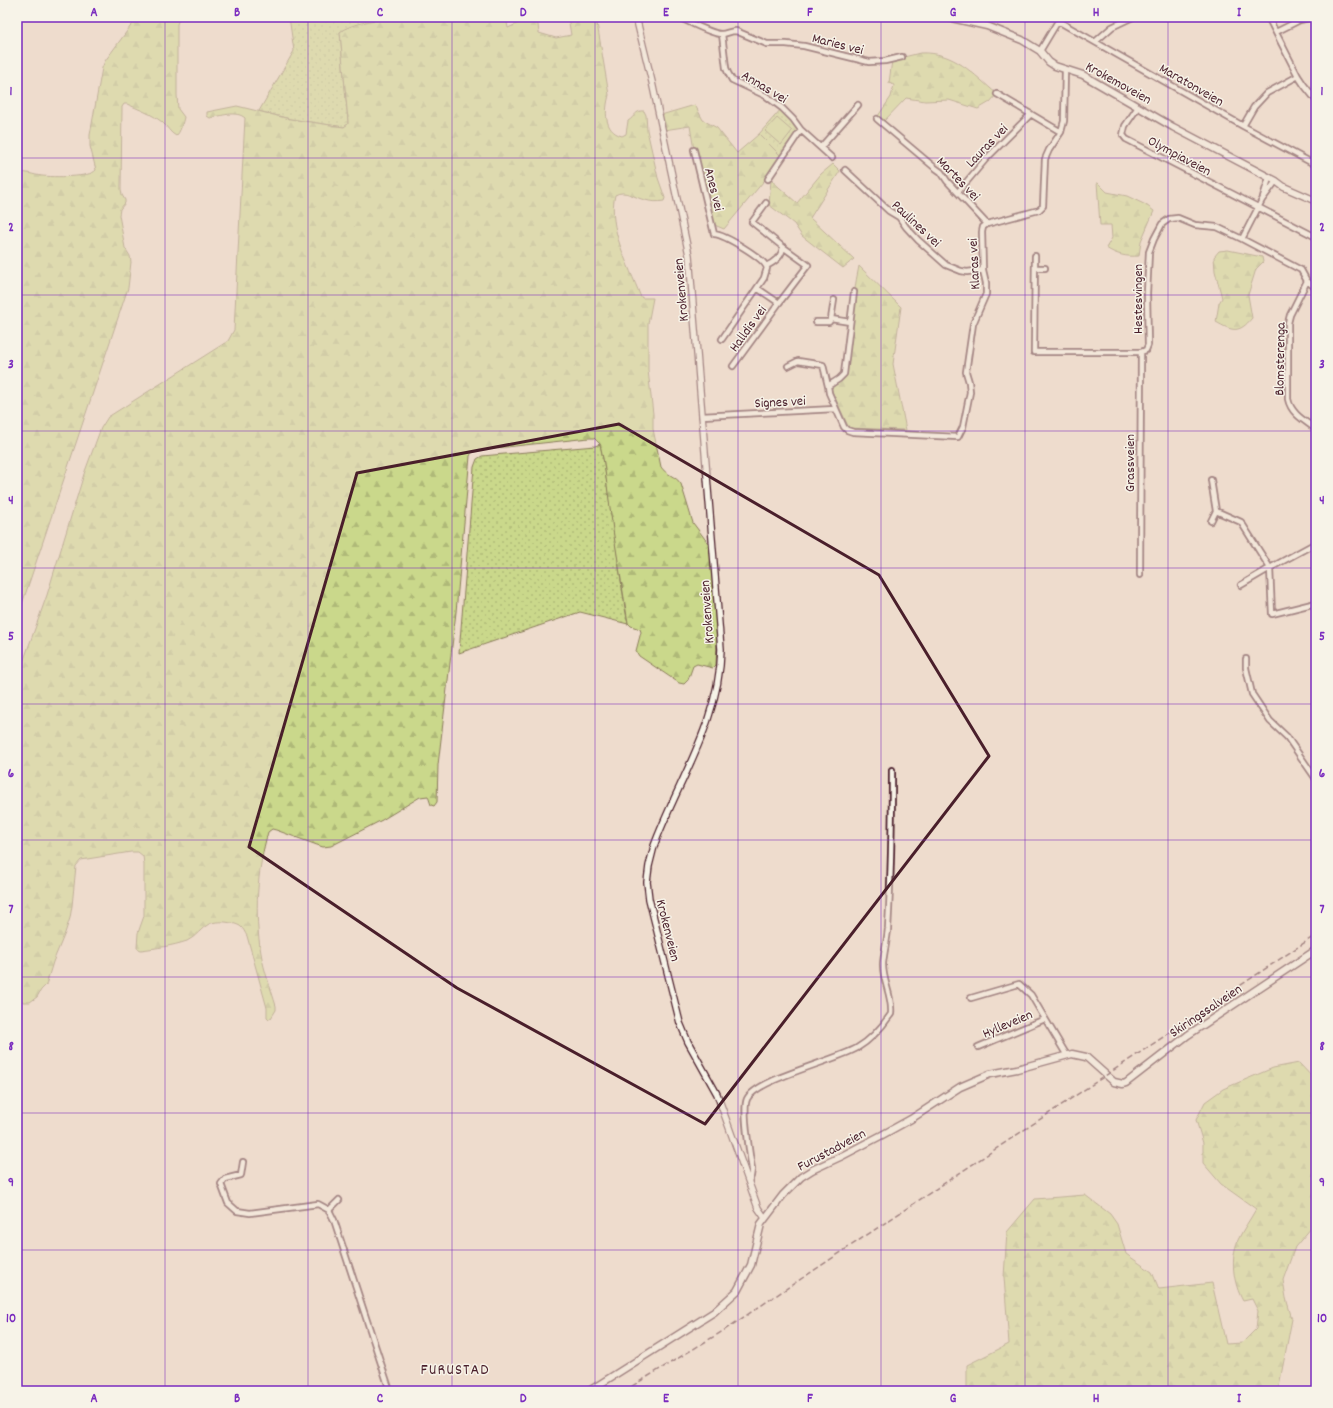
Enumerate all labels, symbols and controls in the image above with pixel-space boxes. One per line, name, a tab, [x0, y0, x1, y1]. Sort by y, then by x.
text: A	[90, 4, 98, 23]
text: B	[234, 4, 240, 23]
text: C	[377, 4, 384, 23]
text: D	[520, 4, 527, 23]
text: E	[663, 4, 670, 23]
text: F	[807, 4, 813, 23]
text: G	[950, 4, 957, 23]
text: H	[1093, 4, 1100, 23]
text: I	[1237, 4, 1242, 23]
street label: Maries vei	[810, 29, 866, 61]
street label: Krokemoveien	[1081, 57, 1155, 110]
street label: Maratonveien	[1155, 59, 1227, 112]
street label: Annas vei	[737, 66, 791, 110]
text: 1	[10, 83, 13, 102]
text: 1	[1321, 83, 1324, 102]
street label: Lauras vei	[962, 120, 1014, 173]
street label: Olympiaveien	[1144, 132, 1214, 182]
street label: Martes vei	[931, 153, 984, 206]
street label: Anes vei	[698, 166, 728, 214]
street label: Paulines vei	[886, 196, 945, 253]
text: 2	[8, 219, 14, 238]
text: 2	[1319, 219, 1325, 238]
street label: Klaras vei	[964, 237, 986, 290]
street label: Krokenveien	[669, 257, 695, 322]
street label: Hestesvingen	[1129, 264, 1149, 334]
street label: Halldis vei	[725, 301, 773, 357]
street label: Blomsterenga	[1270, 322, 1292, 396]
text: 3	[8, 356, 14, 375]
text: 3	[1319, 356, 1325, 375]
street label: Signes vei	[754, 392, 807, 414]
street label: Grassveien	[1121, 434, 1141, 492]
text: 4	[8, 492, 14, 511]
text: 4	[1319, 492, 1325, 511]
street label: Krokenveien	[696, 580, 720, 644]
text: 5	[8, 628, 14, 647]
text: 5	[1319, 628, 1325, 647]
text: 6	[8, 765, 15, 784]
text: 6	[1319, 765, 1326, 784]
street label: Krokenveien	[650, 897, 684, 964]
text: 7	[9, 901, 14, 920]
text: 7	[1320, 901, 1325, 920]
street label: Skiringssalveien	[1166, 980, 1246, 1043]
street label: Hylleveien	[980, 1005, 1036, 1044]
text: 8	[8, 1038, 14, 1057]
text: 8	[1319, 1038, 1325, 1057]
street label: Furustadveien	[794, 1124, 870, 1177]
text: 9	[8, 1174, 14, 1193]
text: 9	[1319, 1174, 1325, 1193]
text: 10	[6, 1310, 16, 1329]
text: 10	[1317, 1310, 1327, 1329]
district label: FURUSTAD	[421, 1359, 489, 1382]
text: A	[90, 1390, 98, 1408]
text: B	[234, 1390, 240, 1408]
text: C	[377, 1390, 384, 1408]
text: D	[520, 1390, 527, 1408]
text: E	[663, 1390, 670, 1408]
text: F	[807, 1390, 813, 1408]
text: G	[950, 1390, 957, 1408]
text: H	[1093, 1390, 1100, 1408]
text: I	[1237, 1390, 1242, 1408]

